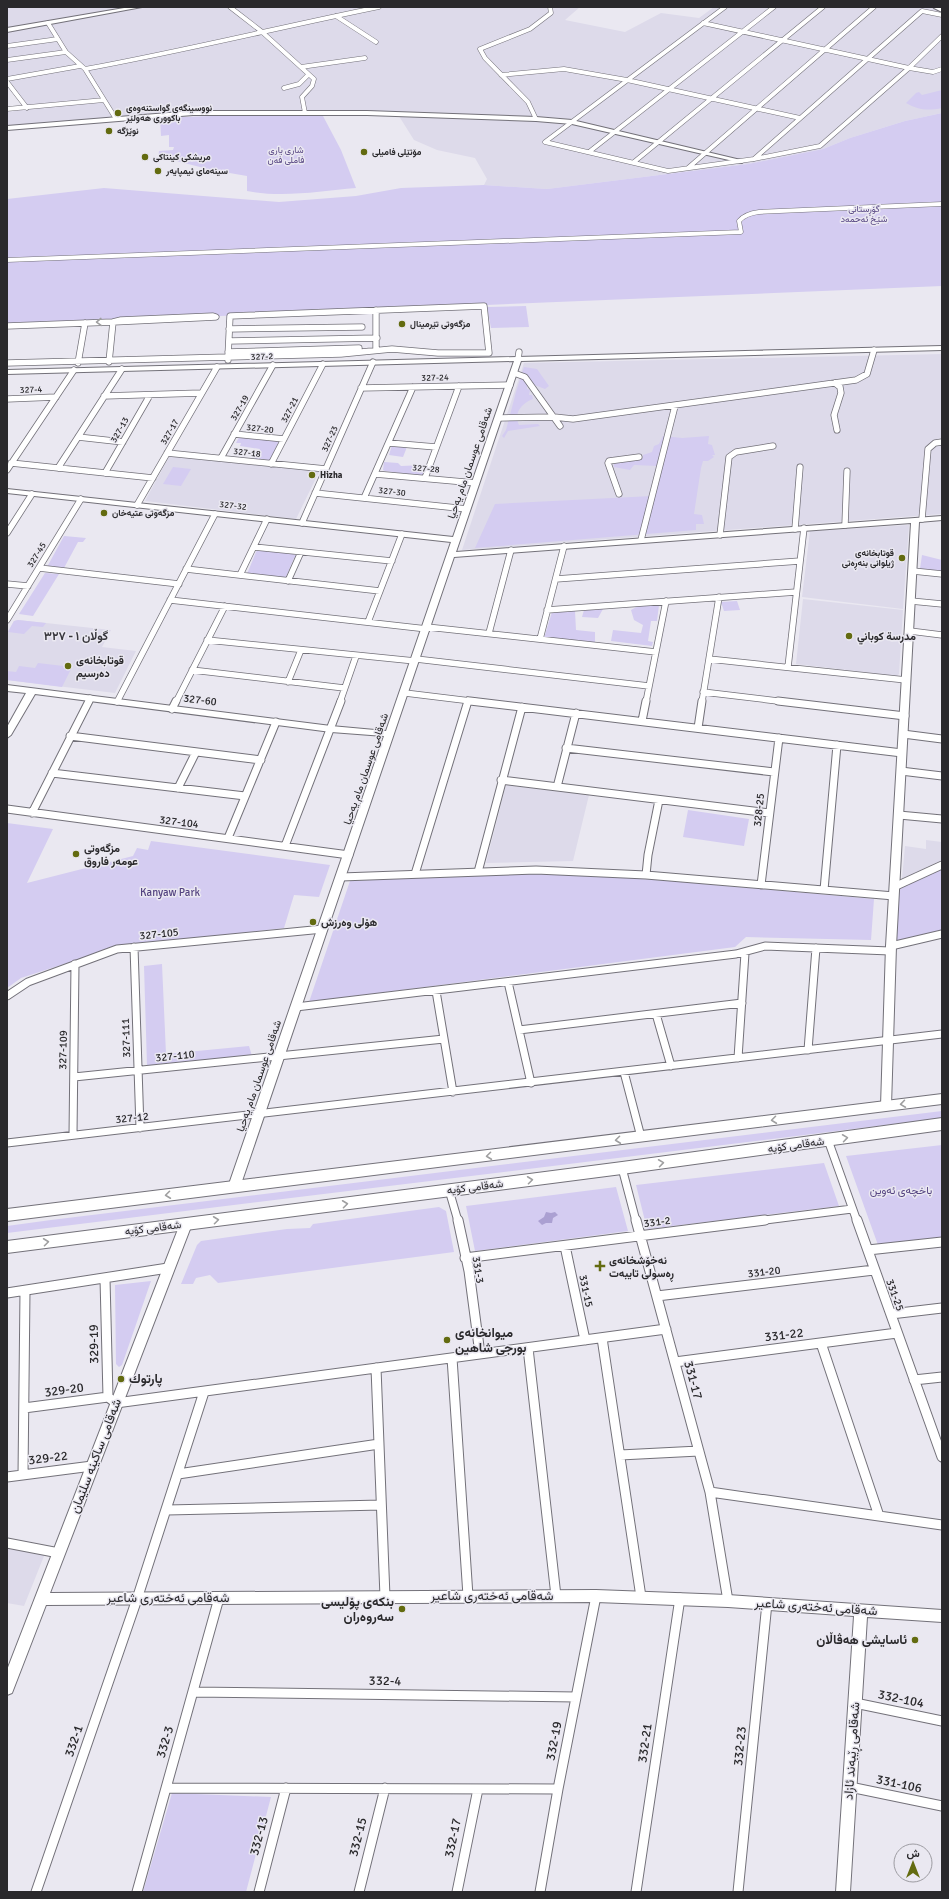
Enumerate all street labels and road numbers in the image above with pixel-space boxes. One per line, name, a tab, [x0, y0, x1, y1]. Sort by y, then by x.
street label: 327-2	[251, 351, 274, 363]
street label: 327-24	[421, 372, 449, 384]
street label: 327-4	[20, 384, 43, 396]
street label: 327-19	[228, 393, 252, 423]
street label: 327-21	[279, 395, 301, 425]
street label: شەقامی عوسمان مام یەحیا	[445, 405, 496, 521]
street label: 327-13	[108, 415, 132, 445]
street label: 327-17	[158, 417, 182, 447]
street label: 327-20	[246, 422, 274, 436]
street label: 327-23	[319, 424, 341, 454]
street label: 327-18	[233, 446, 261, 460]
street label: 327-28	[412, 462, 440, 476]
street label: 327-30	[378, 485, 406, 499]
street label: 327-32	[219, 499, 247, 513]
street label: 327-45	[25, 540, 49, 570]
street label: 327-60	[183, 692, 217, 709]
street label: شەقامی عوسمان مام یەحیا	[341, 711, 392, 827]
street label: 328-25	[751, 793, 767, 827]
street label: 327-104	[159, 813, 199, 831]
street label: 327-105	[139, 925, 179, 943]
street label: 327-111	[119, 1018, 133, 1058]
street label: شەقامی عوسمان مام یەحیا	[234, 1018, 285, 1134]
street label: 327-109	[56, 1030, 70, 1070]
street label: 327-110	[155, 1047, 195, 1065]
street label: 327-12	[115, 1110, 149, 1126]
street label: شەقامی کۆیە	[767, 1135, 825, 1155]
street label: شەقامی کۆیە	[446, 1177, 504, 1197]
street label: 331-2	[643, 1214, 671, 1230]
street label: شەقامی کۆیە	[124, 1218, 182, 1238]
street label: 331-3	[469, 1256, 487, 1284]
street label: 331-20	[747, 1264, 781, 1280]
street label: 331-15	[576, 1273, 596, 1309]
street label: 331-25	[883, 1277, 907, 1313]
street label: 329-19	[86, 1324, 102, 1364]
street label: 331-22	[764, 1325, 804, 1345]
street label: 331-17	[680, 1359, 706, 1401]
street label: 329-20	[43, 1379, 85, 1401]
street label: شەقامی ساکینە سلێمان	[67, 1396, 125, 1516]
street label: 329-22	[27, 1448, 69, 1468]
street label: شەقامی ئەختەری شاعیر	[429, 1588, 554, 1604]
street label: شەقامی ئەختەری شاعیر	[105, 1590, 230, 1606]
street label: شەقامی ئەختەری شاعیر	[753, 1595, 878, 1619]
street label: 332-4	[369, 1673, 401, 1689]
street label: 332-104	[877, 1686, 925, 1712]
street label: شەقامی ڕێبەند ئازاد	[841, 1701, 865, 1801]
street label: 332-19	[542, 1720, 566, 1762]
street label: 332-21	[634, 1722, 656, 1764]
street label: 332-1	[61, 1723, 87, 1759]
street label: 332-3	[153, 1724, 177, 1760]
street label: 332-23	[730, 1725, 750, 1767]
street label: 331-106	[875, 1771, 923, 1797]
street label: 332-13	[246, 1815, 272, 1857]
street label: 332-15	[345, 1816, 371, 1858]
street label: 332-17	[441, 1817, 465, 1859]

